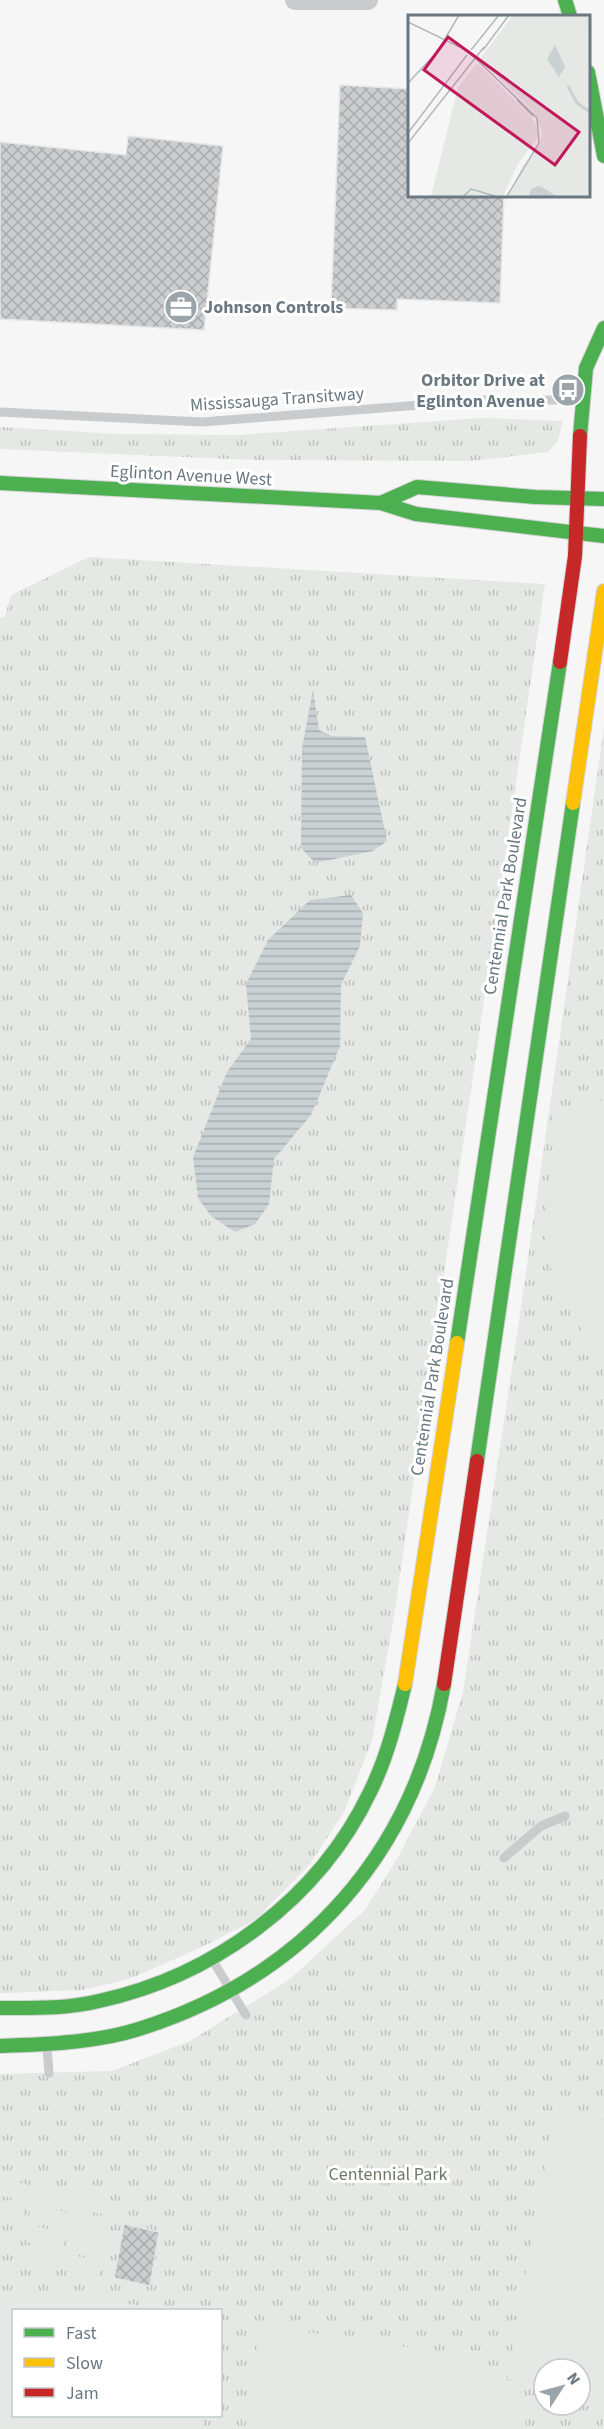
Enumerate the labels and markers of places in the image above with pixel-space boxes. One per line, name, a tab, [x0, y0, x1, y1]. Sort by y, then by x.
office icon: Johnson Controls	[163, 289, 199, 325]
place label: Johnson Controls	[204, 295, 343, 320]
place label: Orbitor Drive at Eglinton Avenue	[416, 368, 545, 414]
bus stop icon: Orbitor Drive at Eglinton Avenue	[550, 372, 586, 408]

